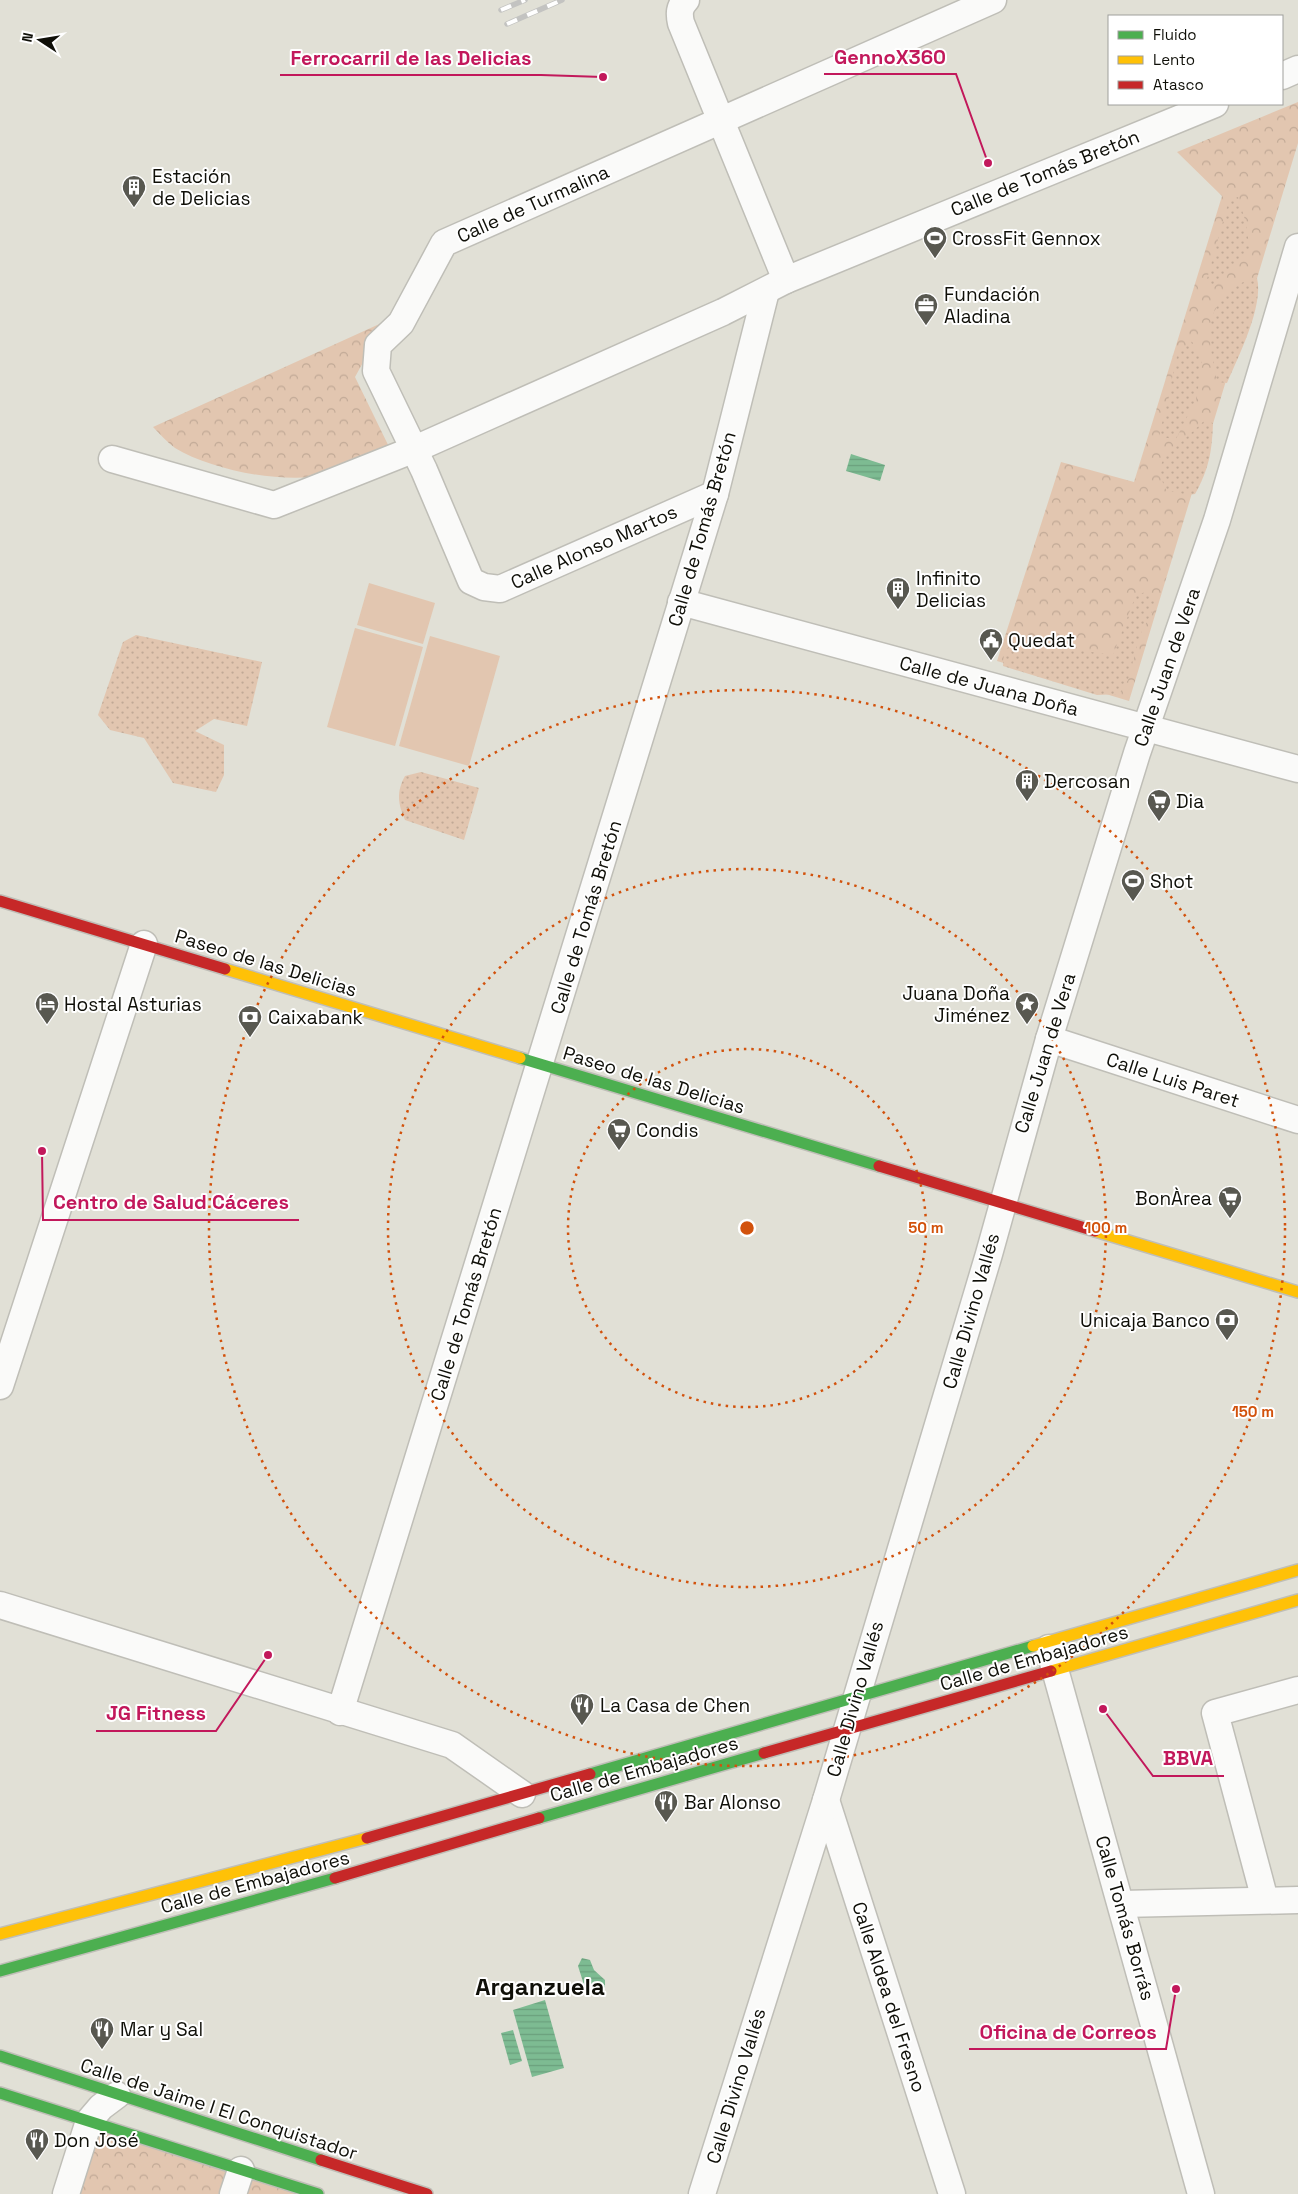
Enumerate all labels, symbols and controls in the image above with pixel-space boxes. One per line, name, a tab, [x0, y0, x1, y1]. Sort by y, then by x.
north arrow	[15, 15, 65, 65]
legend	[1108, 15, 1283, 105]
text: Fluido	[1153, 25, 1197, 44]
text: N	[18, 31, 37, 44]
callout: GennoX360	[824, 39, 956, 74]
callout: Ferrocarril de las Delicias	[280, 40, 541, 75]
text: GennoX360	[834, 44, 946, 70]
text: Ferrocarril de las Delicias	[291, 45, 531, 71]
text: Lento	[1153, 50, 1195, 69]
text: Atasco	[1153, 75, 1204, 94]
street label: Calle de Tomás Bretón	[947, 124, 1143, 222]
street label: Calle de Turmalina	[453, 159, 613, 249]
place label: Estación de Delicias	[152, 164, 250, 211]
building icon: Estación de Delicias	[121, 174, 147, 208]
sports icon: CrossFit Gennox	[922, 225, 948, 259]
place label: CrossFit Gennox	[952, 226, 1101, 251]
place label: Fundación Aladina	[944, 282, 1040, 329]
office icon: Fundación Aladina	[913, 292, 939, 326]
street label: Calle de Tomás Bretón	[662, 429, 742, 629]
street label: Calle Alonso Martos	[507, 499, 681, 595]
place label: Infinito Delicias	[916, 566, 986, 613]
building icon: Infinito Delicias	[885, 576, 911, 610]
street label: Calle Juan de Vera	[1128, 584, 1206, 750]
public building icon: Quedat	[978, 627, 1004, 661]
place label: Quedat	[1008, 628, 1075, 653]
street label: Calle de Juana Doña	[897, 650, 1081, 722]
building icon: Dercosan	[1014, 768, 1040, 802]
place label: Dercosan	[1044, 769, 1130, 794]
supermarket icon: Dia	[1146, 788, 1172, 822]
place label: Dia	[1176, 789, 1204, 814]
street label: Calle de Tomás Bretón	[545, 817, 627, 1017]
sports icon: Shot	[1120, 868, 1146, 902]
place label: Shot	[1150, 869, 1193, 894]
street label: Paseo de las Delicias	[172, 923, 360, 1003]
street label: Calle Juan de Vera	[1009, 970, 1081, 1136]
place label: Juana Doña Jiménez	[902, 981, 1010, 1028]
hotel icon: Hostal Asturias	[34, 991, 60, 1025]
place icon: Juana Doña Jiménez	[1014, 991, 1040, 1025]
place label: Hostal Asturias	[64, 992, 202, 1017]
bank icon: Caixabank	[237, 1004, 263, 1038]
place label: Caixabank	[268, 1005, 363, 1030]
street label: Paseo de las Delicias	[560, 1040, 748, 1120]
street label: Calle Luis Paret	[1103, 1047, 1243, 1113]
supermarket icon: Condis	[606, 1117, 632, 1151]
place label: Condis	[636, 1118, 699, 1143]
callout: Centro de Salud Cáceres	[43, 1185, 299, 1220]
supermarket icon: BonÀrea	[1217, 1185, 1243, 1219]
place label: BonÀrea	[1135, 1186, 1212, 1211]
text: Centro de Salud Cáceres	[53, 1189, 289, 1215]
street label: Calle de Tomás Bretón	[425, 1204, 507, 1404]
text: 50 m	[908, 1218, 944, 1237]
text: 100 m	[1085, 1218, 1127, 1237]
centre of rings	[738, 1219, 756, 1237]
street label: Calle Divino Vallés	[937, 1230, 1005, 1392]
bank icon: Unicaja Banco	[1214, 1307, 1240, 1341]
place label: Unicaja Banco	[1080, 1308, 1210, 1333]
text: 150 m	[1232, 1402, 1274, 1421]
street label: Calle Divino Vallés	[821, 1618, 889, 1780]
street label: Calle de Embajadores	[937, 1619, 1131, 1697]
restaurant icon: La Casa de Chen	[569, 1692, 595, 1726]
place label: La Casa de Chen	[600, 1693, 750, 1718]
callout: JG Fitness	[96, 1696, 216, 1731]
text: JG Fitness	[106, 1700, 206, 1726]
street label: Calle de Embajadores	[547, 1730, 741, 1808]
callout: BBVA	[1153, 1741, 1224, 1776]
text: BBVA	[1163, 1745, 1214, 1771]
restaurant icon: Bar Alonso	[653, 1789, 679, 1823]
place label: Bar Alonso	[684, 1790, 781, 1815]
street label: Calle Tomás Borrás	[1090, 1833, 1160, 2003]
street label: Calle de Embajadores	[158, 1845, 352, 1919]
street label: Calle Aldea del Fresno	[846, 1899, 932, 2095]
district label: Arganzuela	[475, 1971, 605, 2002]
street label: Calle Divino Vallés	[700, 2005, 772, 2167]
callout: Oficina de Correos	[969, 2014, 1166, 2049]
restaurant icon: Mar y Sal	[89, 2016, 115, 2050]
place label: Mar y Sal	[120, 2017, 203, 2042]
text: Oficina de Correos	[979, 2019, 1157, 2045]
street label: Calle de Jaime I El Conquistador	[77, 2052, 361, 2166]
restaurant icon: Don José	[24, 2127, 50, 2161]
place label: Don José	[54, 2128, 139, 2153]

